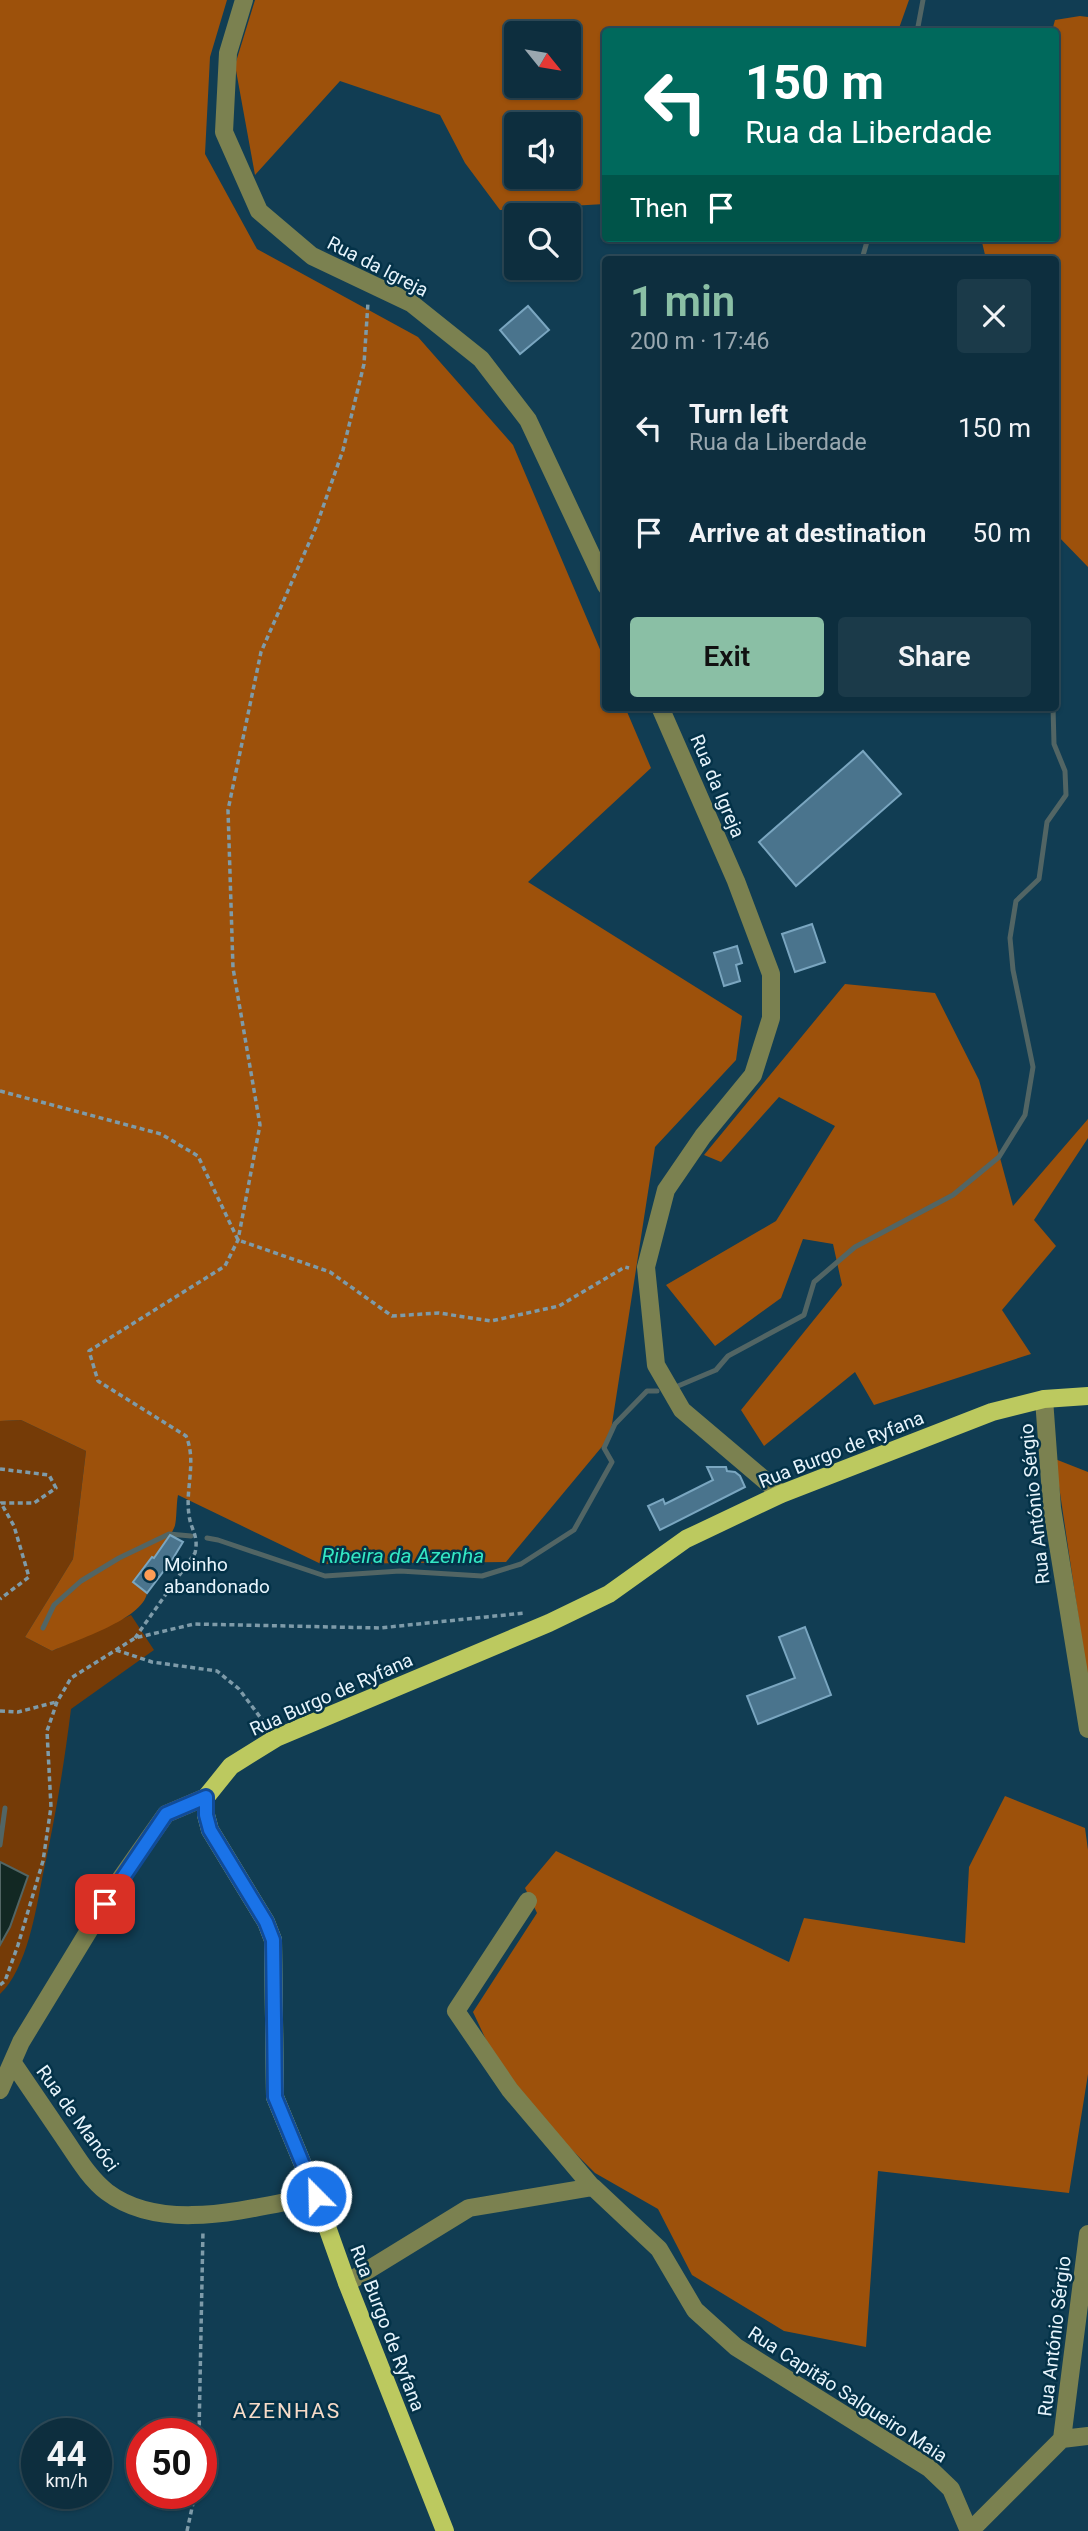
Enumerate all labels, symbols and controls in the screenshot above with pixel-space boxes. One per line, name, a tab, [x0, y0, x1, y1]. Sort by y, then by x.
north arrow	[504, 21, 581, 98]
map controls	[504, 21, 581, 280]
text: 150 m	[745, 54, 884, 111]
icon: left	[630, 56, 721, 147]
button: sound	[504, 112, 581, 189]
text: Rua da Liberdade	[745, 113, 992, 151]
icon: arrive	[702, 189, 740, 227]
text: Then	[630, 193, 688, 223]
button: search	[504, 203, 581, 280]
street label: Rua da Igreja	[324, 231, 432, 302]
text: 1 min	[630, 277, 735, 326]
button: close	[957, 279, 1031, 353]
text: 200 m · 17:46	[630, 328, 769, 355]
text: Turn left	[689, 399, 788, 429]
icon: left	[630, 409, 668, 447]
text: 150 m	[958, 413, 1031, 443]
text: Rua da Liberdade	[689, 429, 867, 456]
icon: arrive	[630, 514, 668, 552]
text: Arrive at destination	[689, 518, 926, 548]
text: 50 m	[973, 518, 1031, 548]
button: Exit	[630, 617, 824, 697]
button: Share	[838, 617, 1031, 697]
street label: Rua da Igreja	[685, 731, 750, 841]
street label: Rua Burgo de Ryfana	[755, 1406, 927, 1493]
street label: Rua António Sérgio	[1015, 1422, 1054, 1585]
water label: Ribeira da Azenha	[322, 1544, 484, 1568]
place label: Moinho abandonado	[164, 1553, 270, 1598]
marker: Moinho abandonado	[142, 1567, 158, 1583]
street label: Rua Burgo de Ryfana	[246, 1648, 416, 1741]
pin	[75, 1874, 135, 1934]
icon: arrive	[86, 1885, 124, 1923]
street label: Rua de Manóci	[31, 2061, 124, 2176]
position arrow	[279, 2159, 353, 2233]
street label: Rua Burgo de Ryfana	[345, 2242, 430, 2415]
street label: Rua António Sérgio	[1033, 2255, 1076, 2418]
street label: Rua Capitão Salgueiro Maia	[744, 2321, 952, 2468]
district label: AZENHAS	[233, 2399, 341, 2423]
speed limit sign: 50	[126, 2418, 217, 2509]
text: 44	[46, 2434, 87, 2475]
text: km/h	[45, 2470, 88, 2491]

